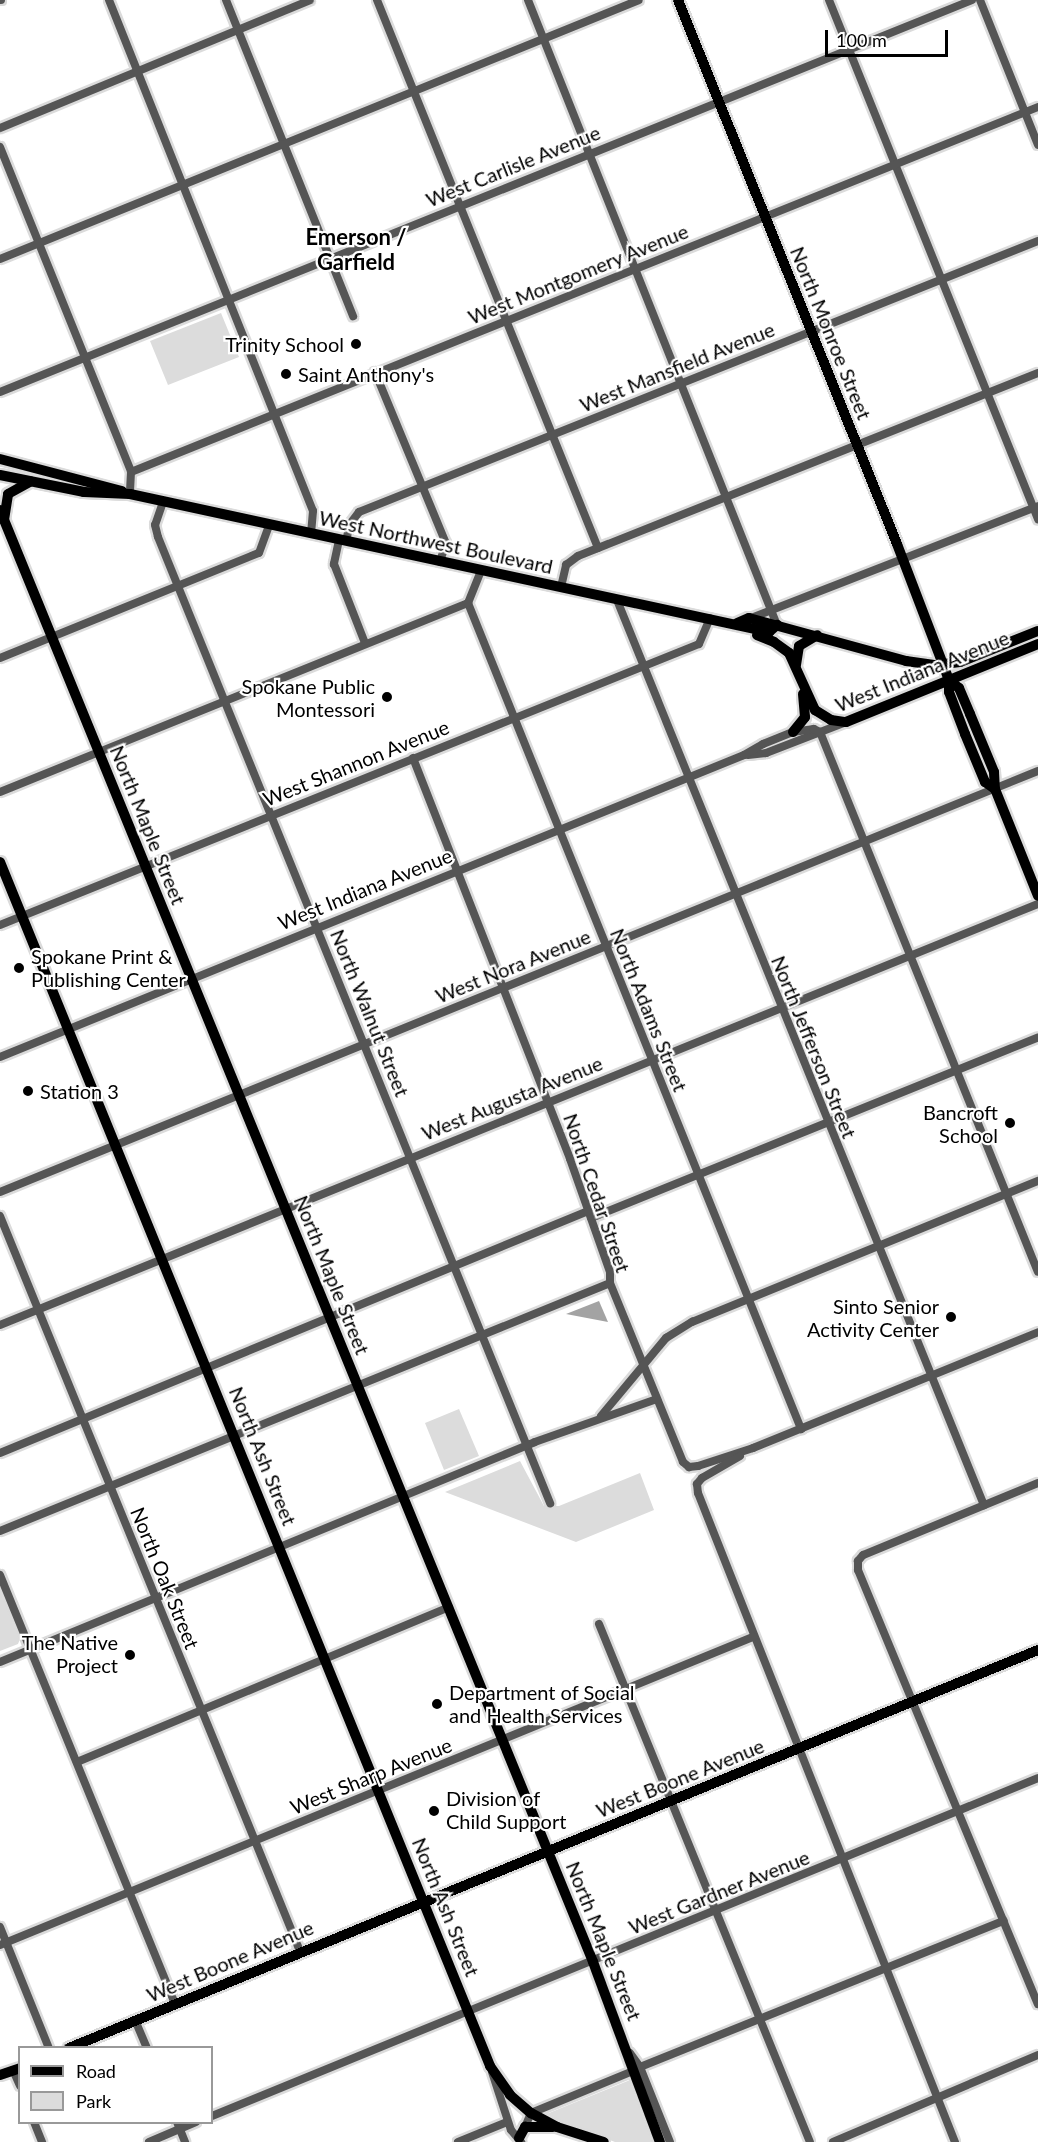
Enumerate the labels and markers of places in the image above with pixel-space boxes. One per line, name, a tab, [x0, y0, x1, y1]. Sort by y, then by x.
place label: Trinity School	[225, 332, 344, 356]
marker: Trinity School	[349, 337, 363, 351]
place label: Saint Anthony's	[298, 362, 435, 386]
marker: Saint Anthony's	[279, 367, 293, 381]
place label: Spokane Public Montessori	[242, 674, 375, 721]
marker: Spokane Public Montessori	[380, 690, 394, 704]
place label: Spokane Print & Publishing Center	[31, 945, 186, 992]
marker: Spokane Print & Publishing Center	[12, 961, 26, 975]
place label: Station 3	[40, 1079, 119, 1103]
marker: Station 3	[21, 1084, 35, 1098]
place label: Bancroft School	[923, 1100, 998, 1147]
marker: Bancroft School	[1003, 1116, 1017, 1130]
place label: Sinto Senior Activity Center	[806, 1294, 939, 1341]
marker: Sinto Senior Activity Center	[944, 1310, 958, 1324]
place label: The Native Project	[22, 1631, 118, 1678]
marker: The Native Project	[123, 1648, 137, 1662]
place label: Department of Social and Health Services	[449, 1680, 635, 1727]
marker: Department of Social and Health Services	[430, 1697, 444, 1711]
place label: Division of Child Support	[446, 1787, 566, 1834]
marker: Division of Child Support	[427, 1804, 441, 1818]

